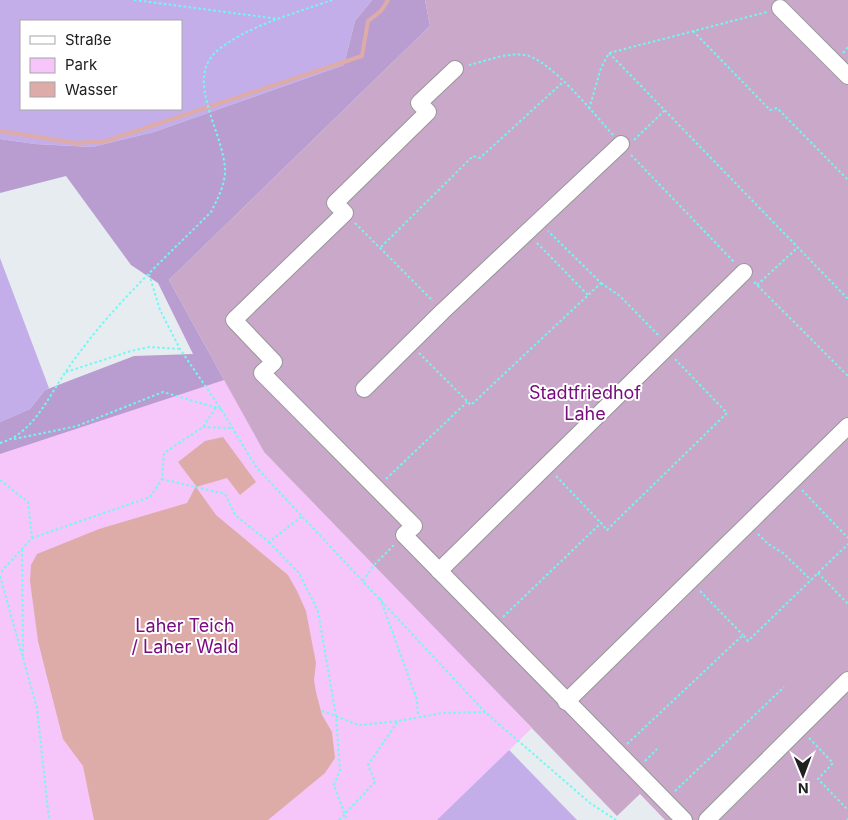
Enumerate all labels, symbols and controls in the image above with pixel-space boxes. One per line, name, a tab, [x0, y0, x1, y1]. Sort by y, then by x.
legend	[20, 20, 182, 110]
text: Straße	[65, 30, 112, 49]
text: Park	[65, 55, 98, 74]
text: Wasser	[65, 80, 118, 99]
park label: Stadtfriedhof Lahe	[529, 382, 641, 424]
park label: Laher Teich / Laher Wald	[131, 615, 239, 657]
north arrow	[778, 750, 828, 800]
text: N	[798, 780, 809, 797]

